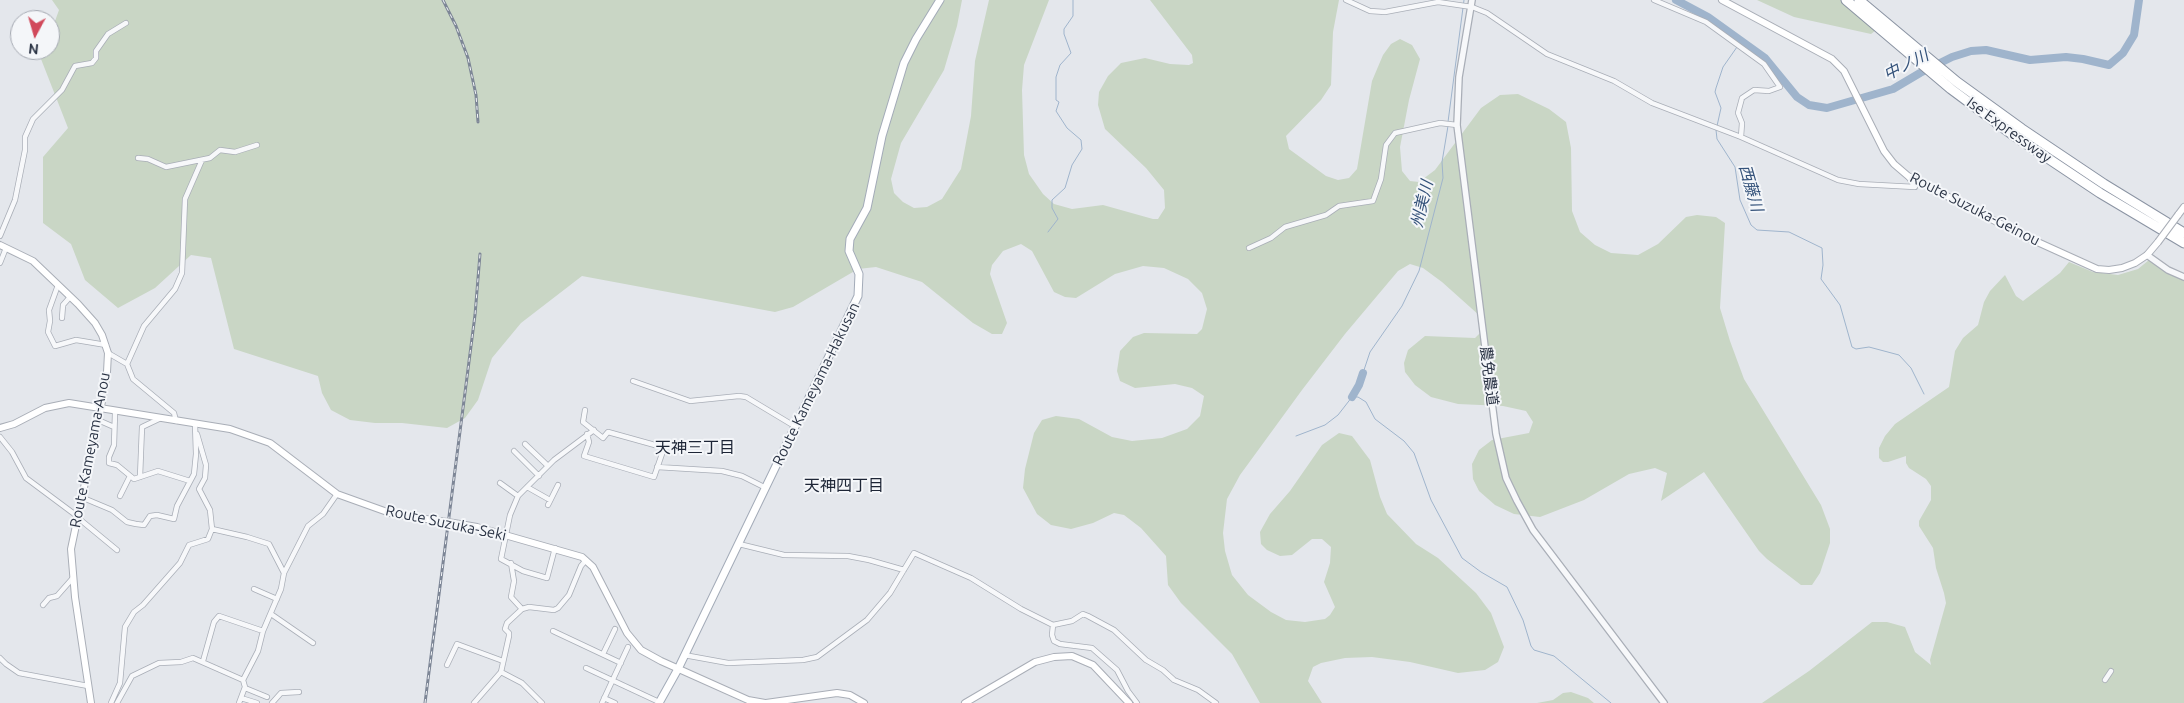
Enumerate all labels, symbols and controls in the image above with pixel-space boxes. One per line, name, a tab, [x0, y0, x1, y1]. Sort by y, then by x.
north arrow	[10, 10, 60, 60]
text: N	[28, 40, 40, 57]
water label: 中ノ川	[1880, 46, 1932, 84]
street label: Ise Expressway	[1963, 93, 2055, 167]
water label: 西藤川	[1735, 162, 1767, 214]
street label: Route Suzuka-Geinou	[1907, 168, 2043, 250]
water label: 州美川	[1407, 178, 1437, 230]
street label: Route Kameyama-Hakusan	[769, 299, 863, 469]
street label: 農免農道	[1476, 345, 1502, 407]
street label: Route Kameyama-Anou	[66, 371, 114, 529]
district label: 天神三丁目	[655, 438, 735, 458]
district label: 天神四丁目	[804, 476, 884, 496]
street label: Route Suzuka-Seki	[384, 501, 508, 545]

